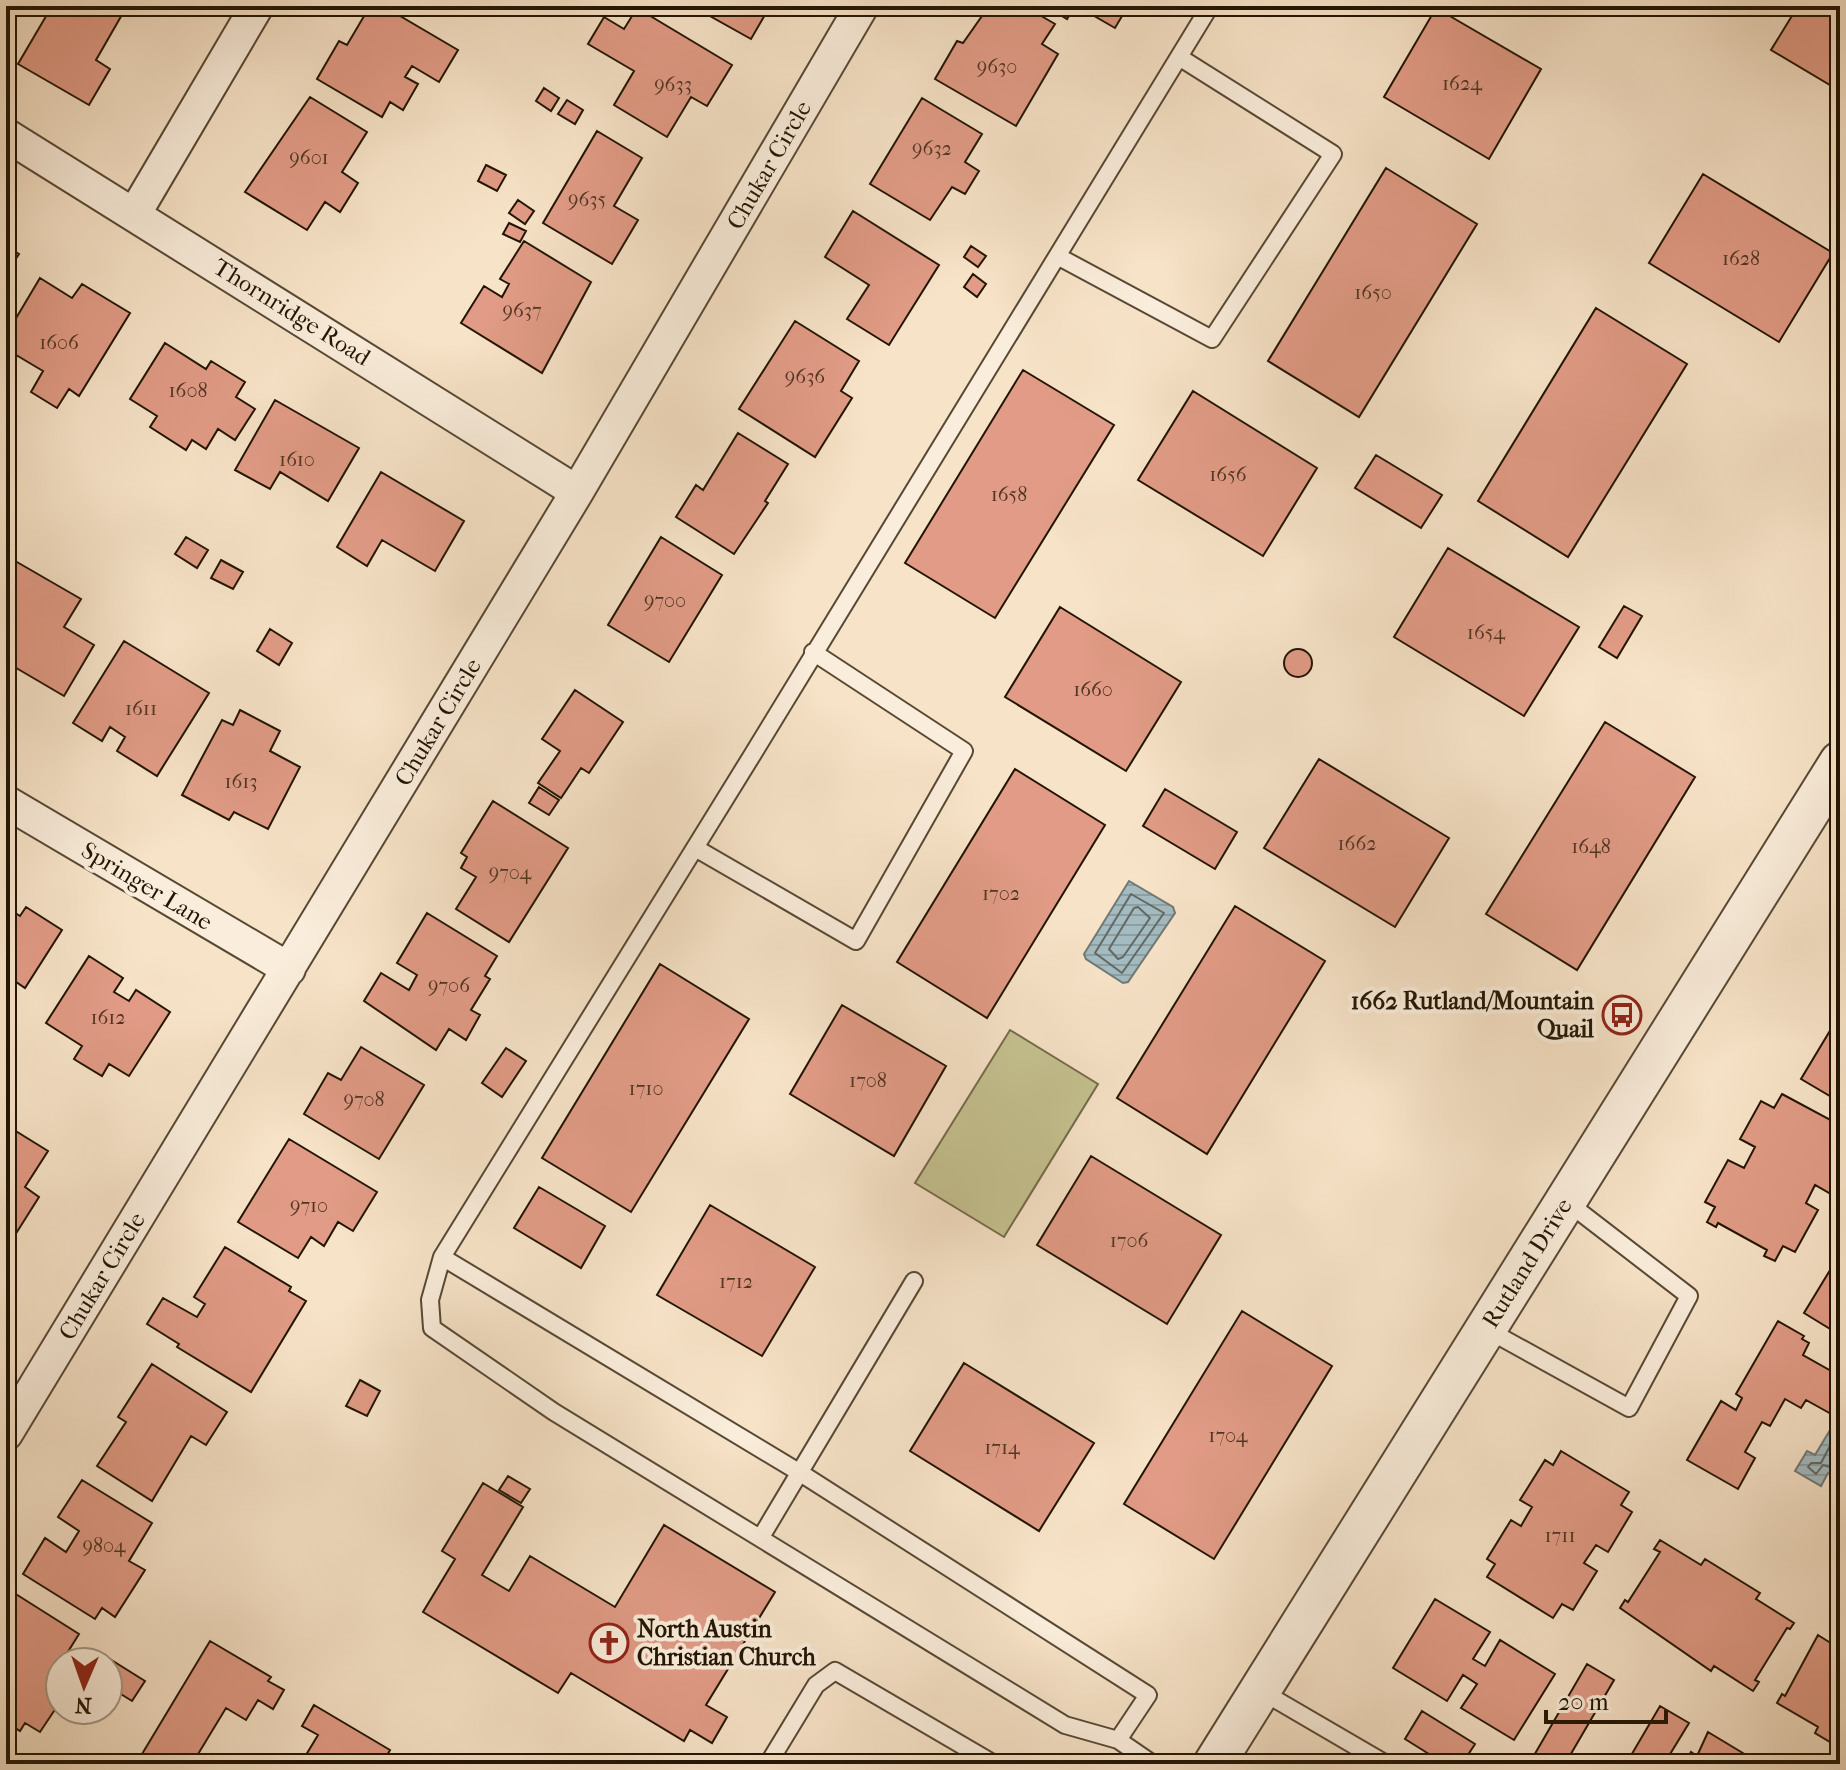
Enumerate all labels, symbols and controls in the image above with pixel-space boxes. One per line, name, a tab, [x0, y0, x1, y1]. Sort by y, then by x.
house number: 9630	[977, 55, 1017, 78]
house number: 1624	[1442, 72, 1483, 95]
house number: 9633	[654, 73, 692, 96]
street label: Chukar Circle	[721, 96, 817, 234]
house number: 9632	[912, 137, 952, 160]
house number: 9601	[289, 146, 329, 169]
house number: 9635	[568, 188, 606, 211]
house number: 1628	[1722, 247, 1760, 270]
street label: Thornridge Road	[208, 253, 376, 372]
house number: 1650	[1354, 281, 1392, 304]
house number: 9637	[502, 299, 542, 322]
house number: 1606	[39, 331, 79, 354]
house number: 9636	[785, 365, 825, 388]
house number: 1608	[169, 379, 207, 402]
house number: 1610	[279, 448, 315, 471]
house number: 1656	[1209, 463, 1247, 486]
house number: 1658	[991, 483, 1027, 506]
house number: 9700	[644, 589, 686, 612]
house number: 1654	[1467, 621, 1506, 644]
street label: Chukar Circle	[389, 653, 487, 791]
house number: 1660	[1073, 678, 1113, 701]
house number: 1611	[125, 697, 157, 720]
house number: 1613	[224, 770, 258, 793]
house number: 1662	[1338, 832, 1377, 855]
house number: 1648	[1571, 835, 1611, 858]
street label: Springer Lane	[76, 836, 218, 936]
house number: 9704	[489, 861, 533, 884]
house number: 1702	[982, 882, 1020, 905]
house number: 9706	[428, 974, 470, 997]
place label: 1662 Rutland/Mountain Quail	[1351, 987, 1595, 1043]
bus stop icon: 1662 Rutland/Mountain Quail	[1601, 994, 1643, 1036]
house number: 1612	[90, 1006, 126, 1029]
house number: 1708	[849, 1069, 887, 1092]
house number: 1710	[629, 1077, 663, 1100]
house number: 9708	[343, 1088, 385, 1111]
street label: Rutland Drive	[1476, 1193, 1578, 1333]
house number: 9710	[290, 1194, 328, 1217]
street label: Chukar Circle	[53, 1207, 151, 1345]
house number: 1706	[1110, 1229, 1148, 1252]
house number: 1712	[719, 1270, 753, 1293]
house number: 1704	[1208, 1424, 1249, 1447]
house number: 1714	[984, 1436, 1021, 1459]
house number: 1711	[1544, 1524, 1576, 1547]
house number: 9804	[82, 1534, 127, 1557]
place label: North Austin Christian Church	[637, 1615, 816, 1671]
church icon: North Austin Christian Church	[588, 1622, 630, 1664]
north arrow	[44, 1646, 124, 1726]
scale bar	[1546, 1674, 1666, 1724]
text: 20 m	[1558, 1688, 1609, 1716]
text: N	[74, 1692, 92, 1718]

